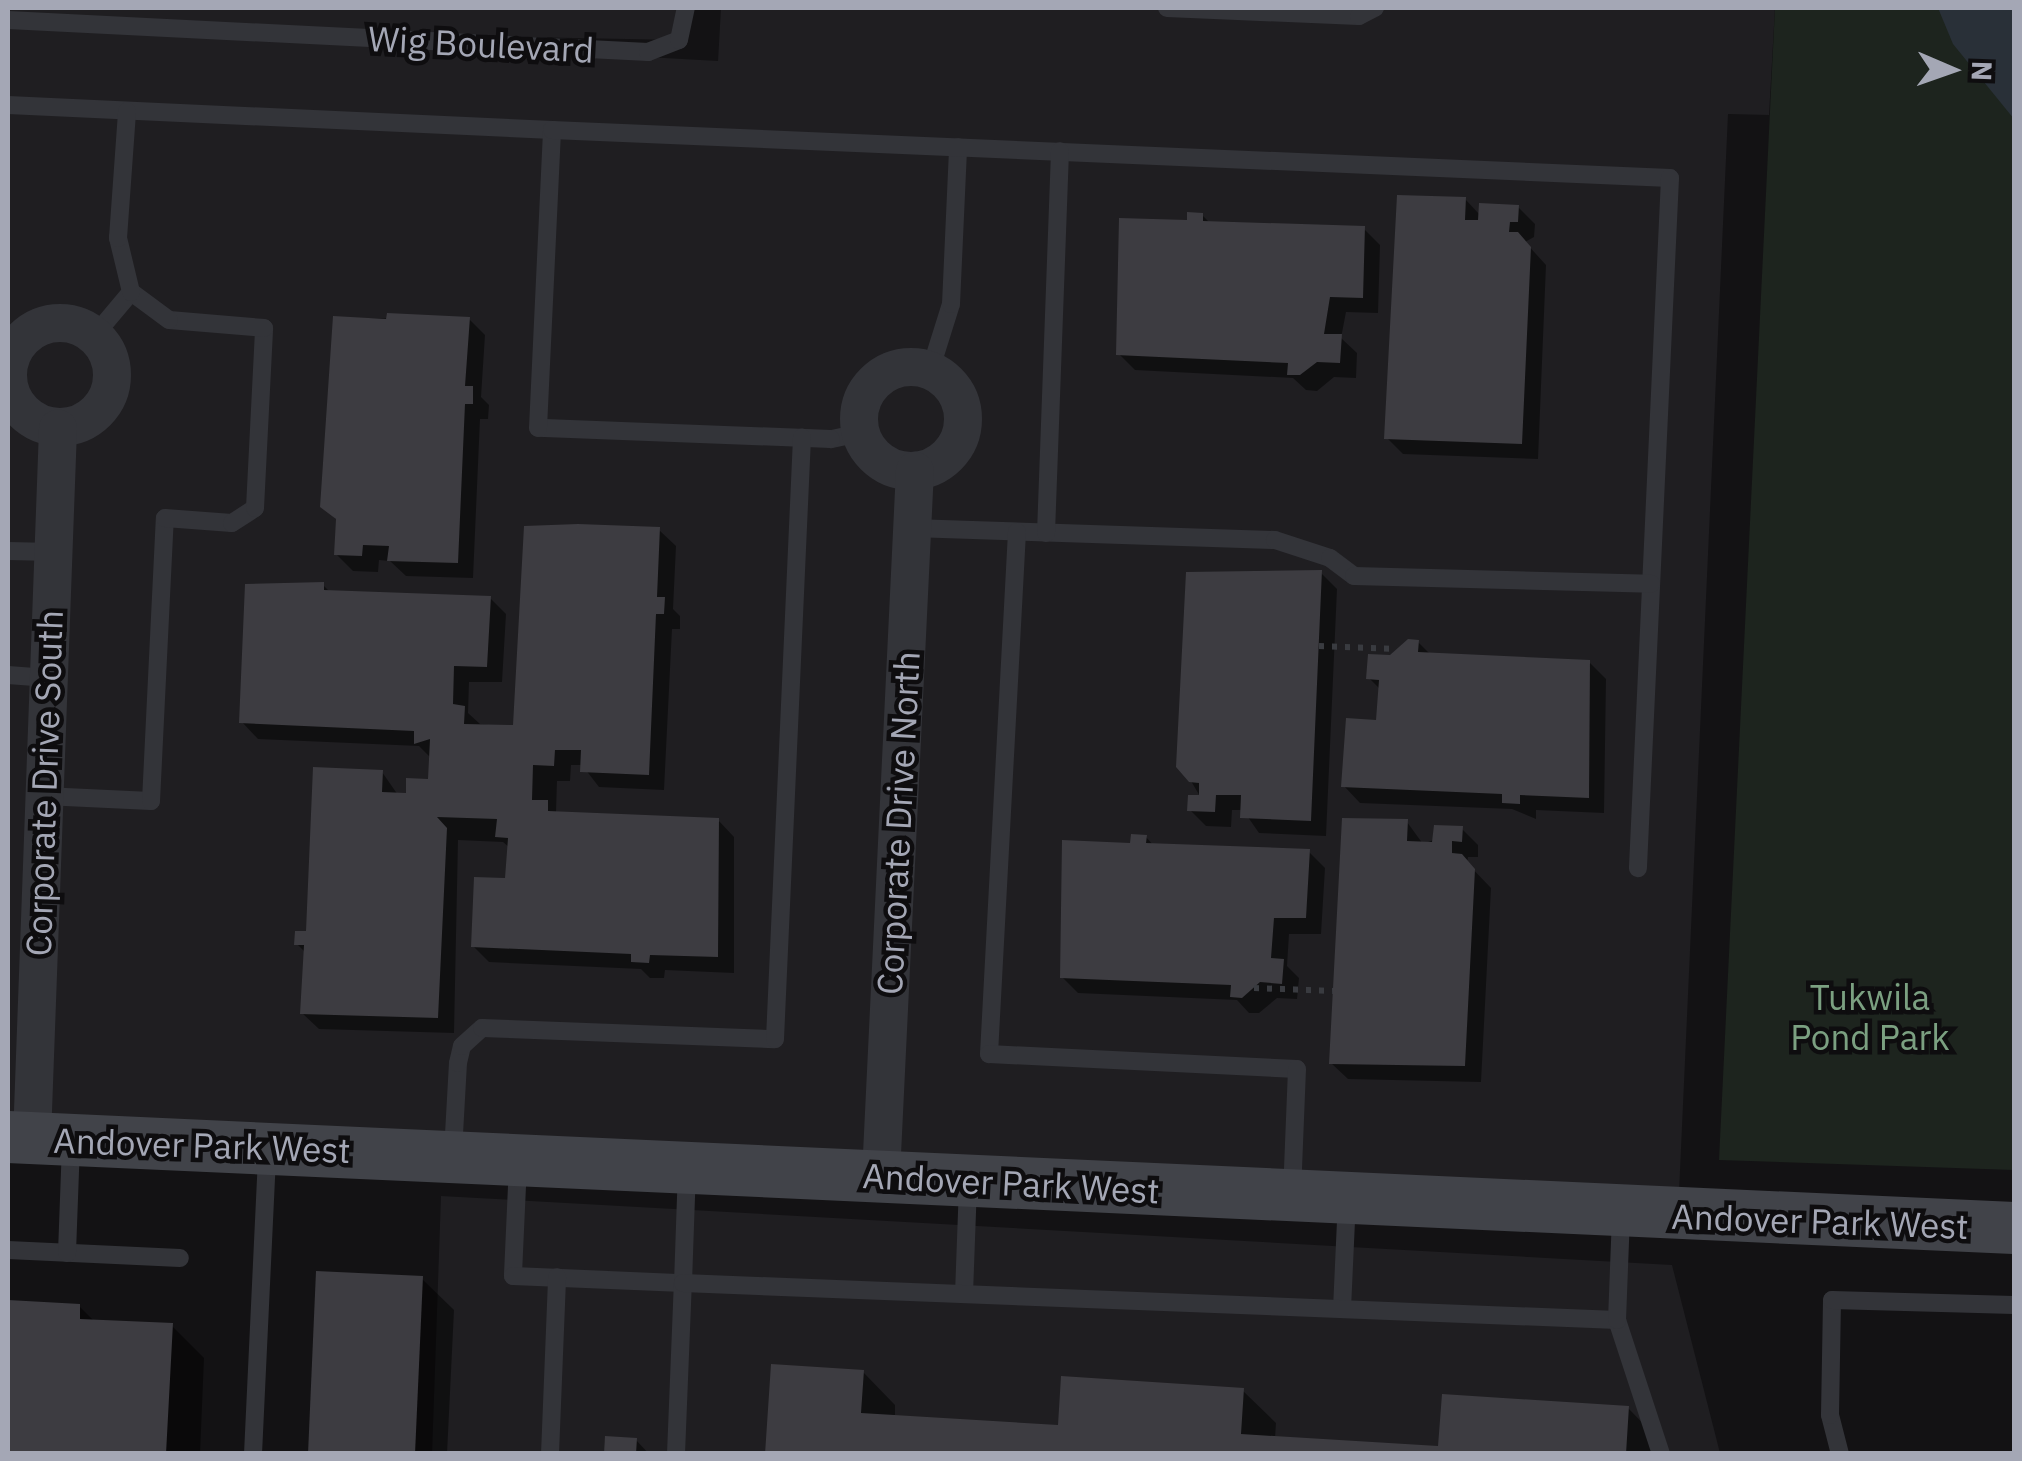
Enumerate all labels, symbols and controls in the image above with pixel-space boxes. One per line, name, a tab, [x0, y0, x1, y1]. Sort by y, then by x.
street label: Wig Boulevard	[367, 17, 595, 71]
north arrow	[1902, 20, 2002, 120]
text: N	[1964, 60, 2001, 82]
street label: Corporate Drive South	[17, 609, 71, 957]
street label: Corporate Drive North	[868, 650, 928, 996]
park label: Tukwila Pond Park	[1790, 976, 1950, 1058]
street label: Andover Park West	[53, 1119, 351, 1171]
street label: Andover Park West	[861, 1154, 1161, 1212]
street label: Andover Park West	[1671, 1195, 1969, 1247]

